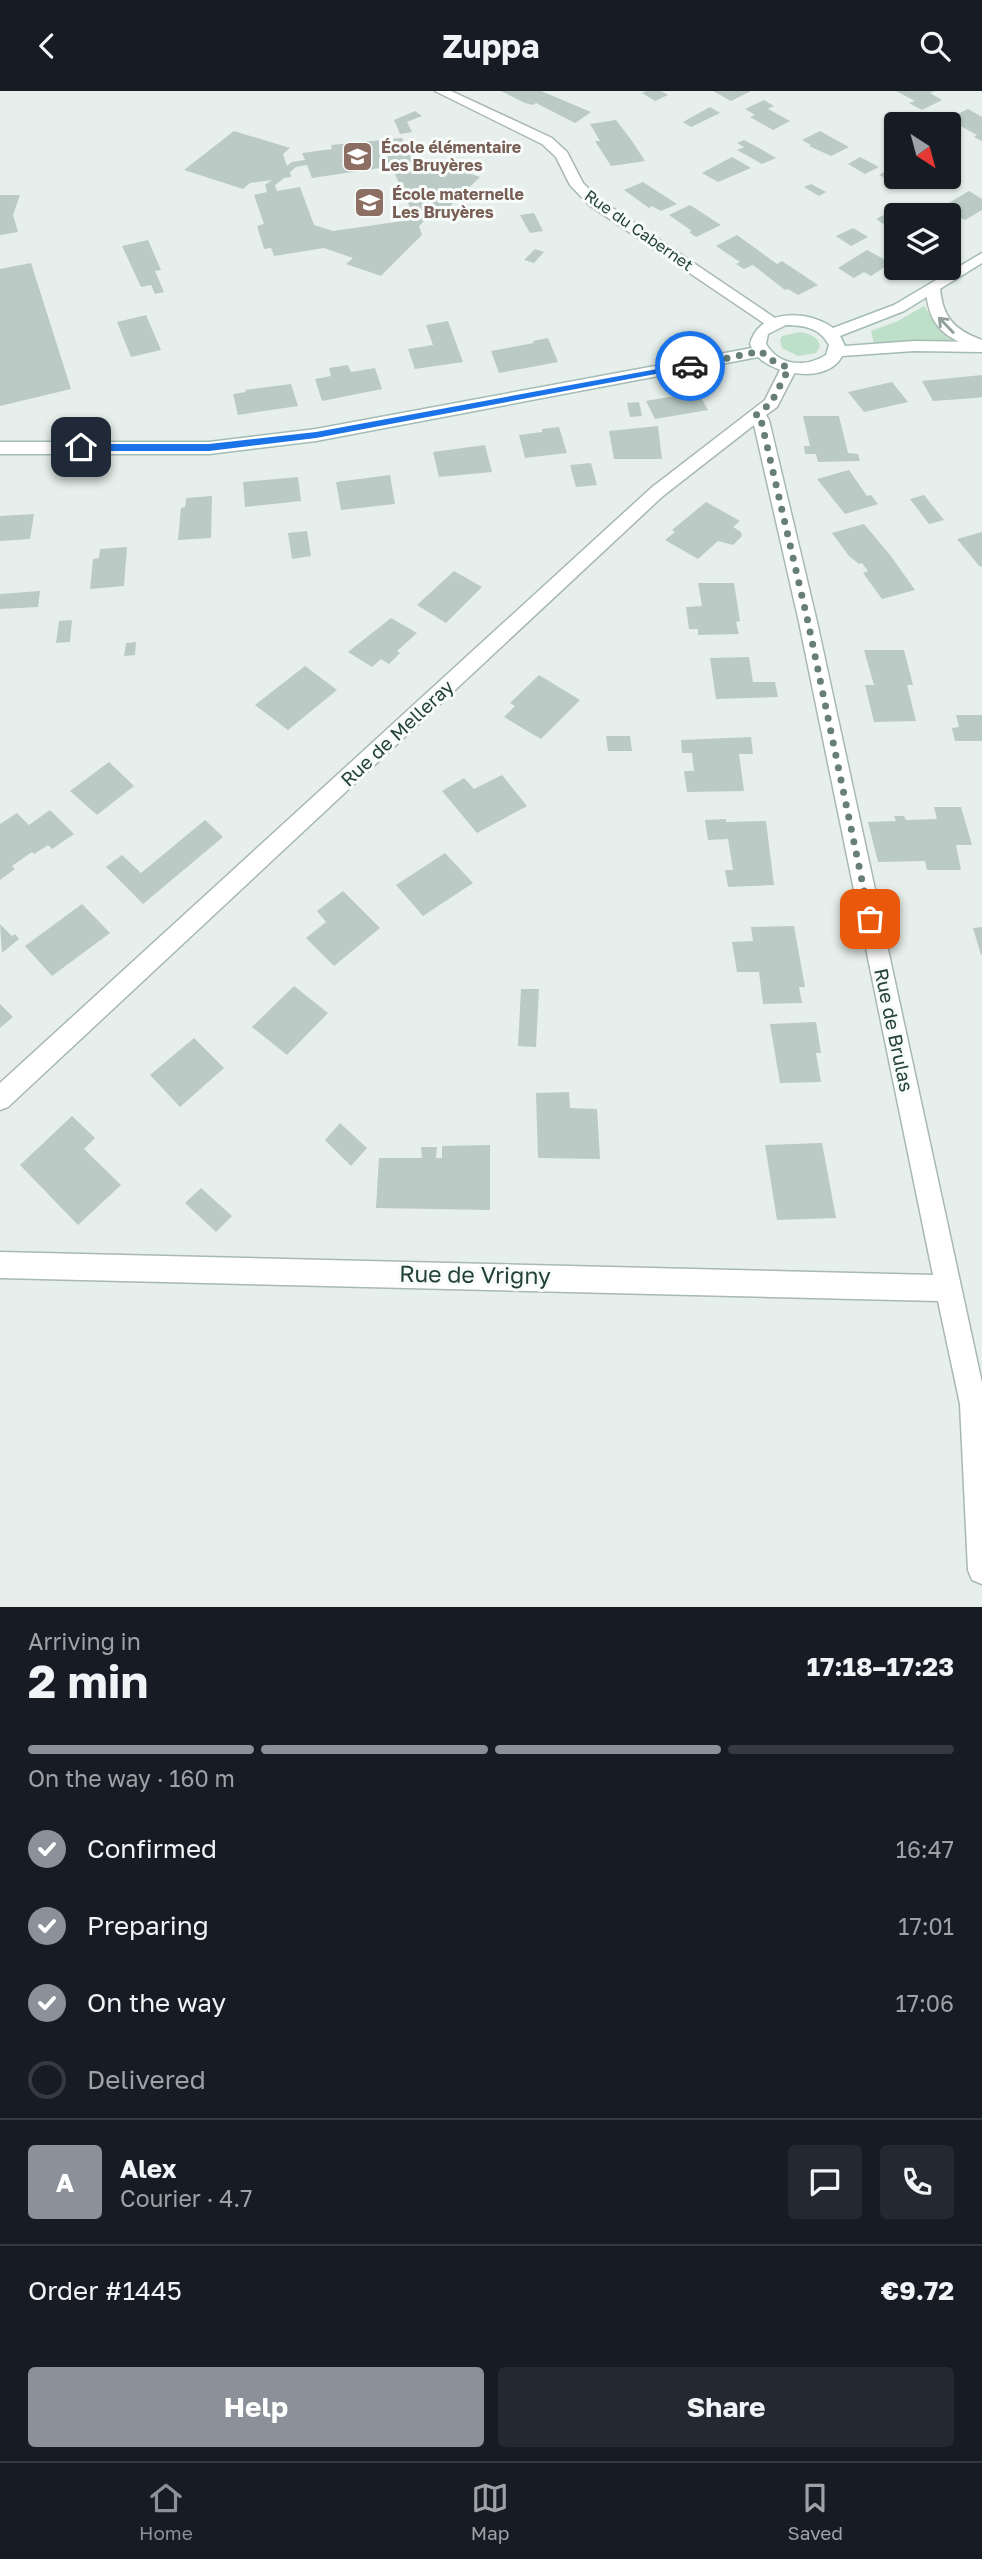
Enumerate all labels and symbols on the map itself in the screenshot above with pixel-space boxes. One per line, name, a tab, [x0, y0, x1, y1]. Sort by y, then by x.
north arrow	[884, 112, 961, 189]
place label: École élémentaire Les Bruyères	[381, 137, 521, 175]
school or university icon: École élémentaire Les Bruyères	[341, 139, 375, 173]
place label: École maternelle Les Bruyères	[392, 184, 524, 222]
street label: Rue du Cabernet	[581, 185, 697, 275]
school or university icon: École maternelle Les Bruyères	[352, 186, 386, 220]
one-way arrow	[937, 317, 954, 334]
courier	[655, 331, 725, 401]
pin	[51, 417, 111, 477]
street label: Rue de Melleray	[335, 674, 458, 791]
pin	[840, 889, 900, 949]
street label: Rue de Brulas	[870, 966, 919, 1094]
street label: Rue de Vrigny	[399, 1259, 551, 1289]

